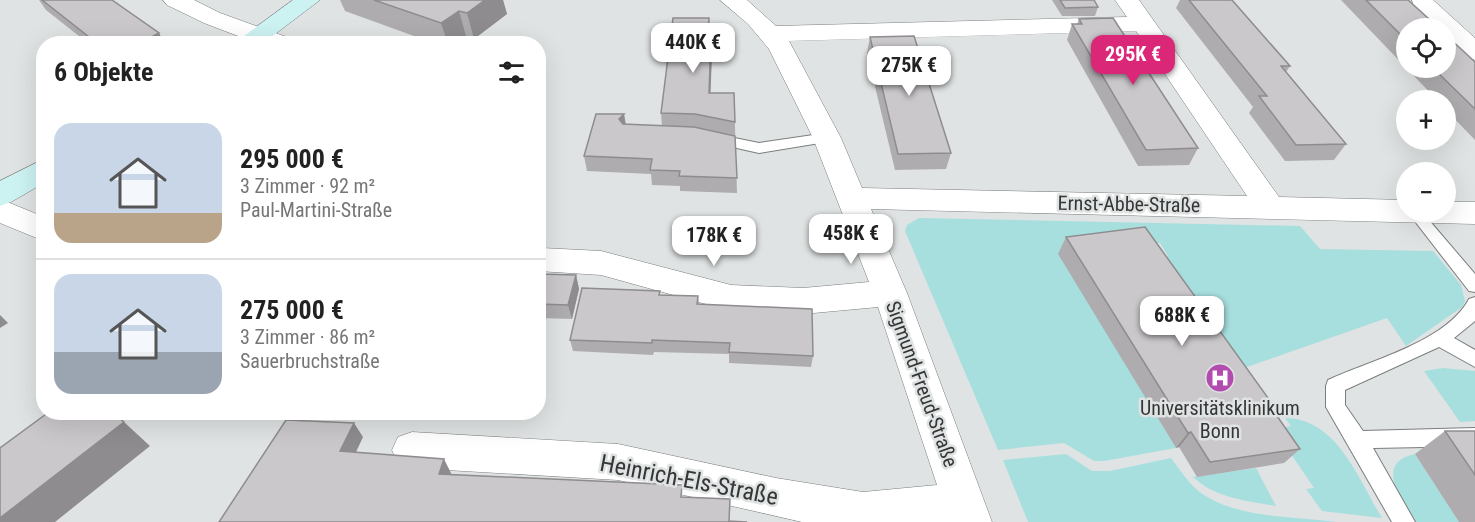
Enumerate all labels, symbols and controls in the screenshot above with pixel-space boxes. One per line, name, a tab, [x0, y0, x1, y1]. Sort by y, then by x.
map controls	[1396, 18, 1456, 222]
button: locate	[1396, 18, 1456, 78]
pin: 440K €	[644, 23, 742, 74]
text: 440K €	[665, 30, 721, 54]
pin: 295K €	[1084, 35, 1182, 86]
text: 295K €	[1105, 42, 1161, 66]
pin: 275K €	[860, 46, 958, 97]
text: 275K €	[881, 53, 937, 77]
icon: filters	[495, 56, 528, 89]
text: 6 Objekte	[54, 57, 153, 87]
button: +	[1396, 90, 1456, 150]
text: 295 000 €	[240, 144, 344, 174]
icon: home	[102, 147, 174, 219]
button: −	[1396, 162, 1456, 222]
text: 3 Zimmer · 92 m²	[240, 174, 375, 198]
street label: Ernst-Abbe-Straße	[1057, 191, 1201, 217]
text: Paul-Martini-Straße	[240, 198, 392, 222]
pin: 458K €	[802, 214, 900, 265]
pin: 178K €	[665, 216, 763, 267]
text: 458K €	[823, 221, 879, 245]
text: 178K €	[686, 223, 742, 247]
text: 275 000 €	[240, 295, 344, 325]
pin: 688K €	[1133, 296, 1231, 347]
icon: home	[102, 298, 174, 370]
street label: Sigmund-Freud-Straße	[881, 298, 963, 470]
text: 688K €	[1154, 303, 1210, 327]
text: 3 Zimmer · 86 m²	[240, 325, 375, 349]
text: Sauerbruchstraße	[240, 349, 380, 373]
hospital icon: Universitätsklinikum Bonn	[1204, 362, 1236, 394]
place label: Universitätsklinikum Bonn	[1140, 396, 1300, 443]
street label: Heinrich-Els-Straße	[598, 449, 780, 511]

